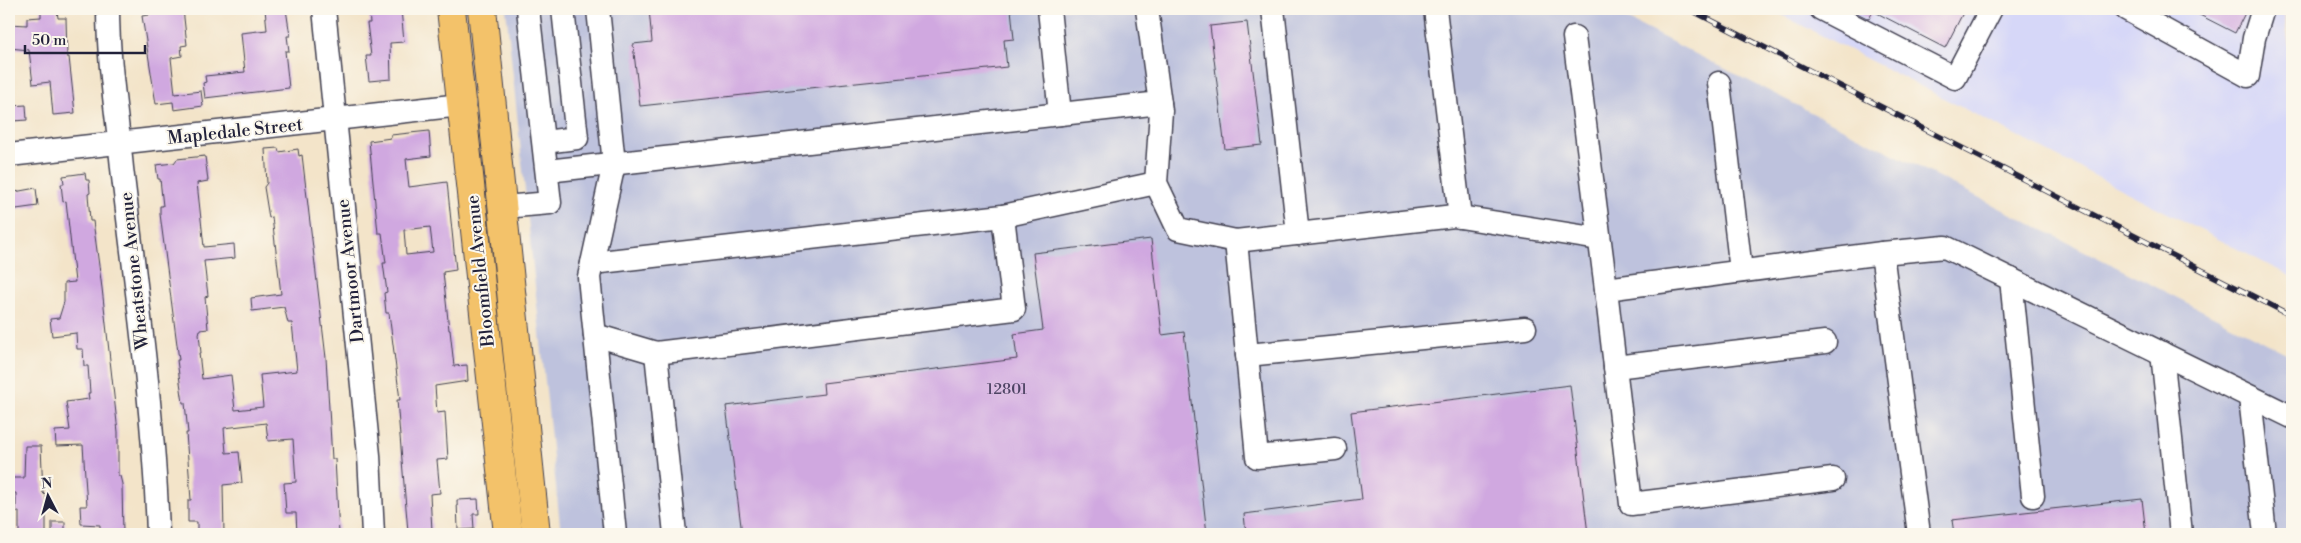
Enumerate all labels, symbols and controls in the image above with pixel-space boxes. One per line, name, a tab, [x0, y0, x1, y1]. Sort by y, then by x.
scale bar	[25, 22, 145, 54]
text: 50 m	[32, 31, 66, 50]
street label: Mapledale Street	[166, 113, 305, 150]
street label: Wheatstone Avenue	[115, 191, 154, 352]
street label: Bloomfield Avenue	[461, 194, 500, 349]
street label: Dartmoor Avenue	[332, 198, 369, 344]
house number: 12801	[987, 380, 1028, 399]
north arrow	[22, 470, 72, 520]
text: N	[40, 475, 53, 494]

